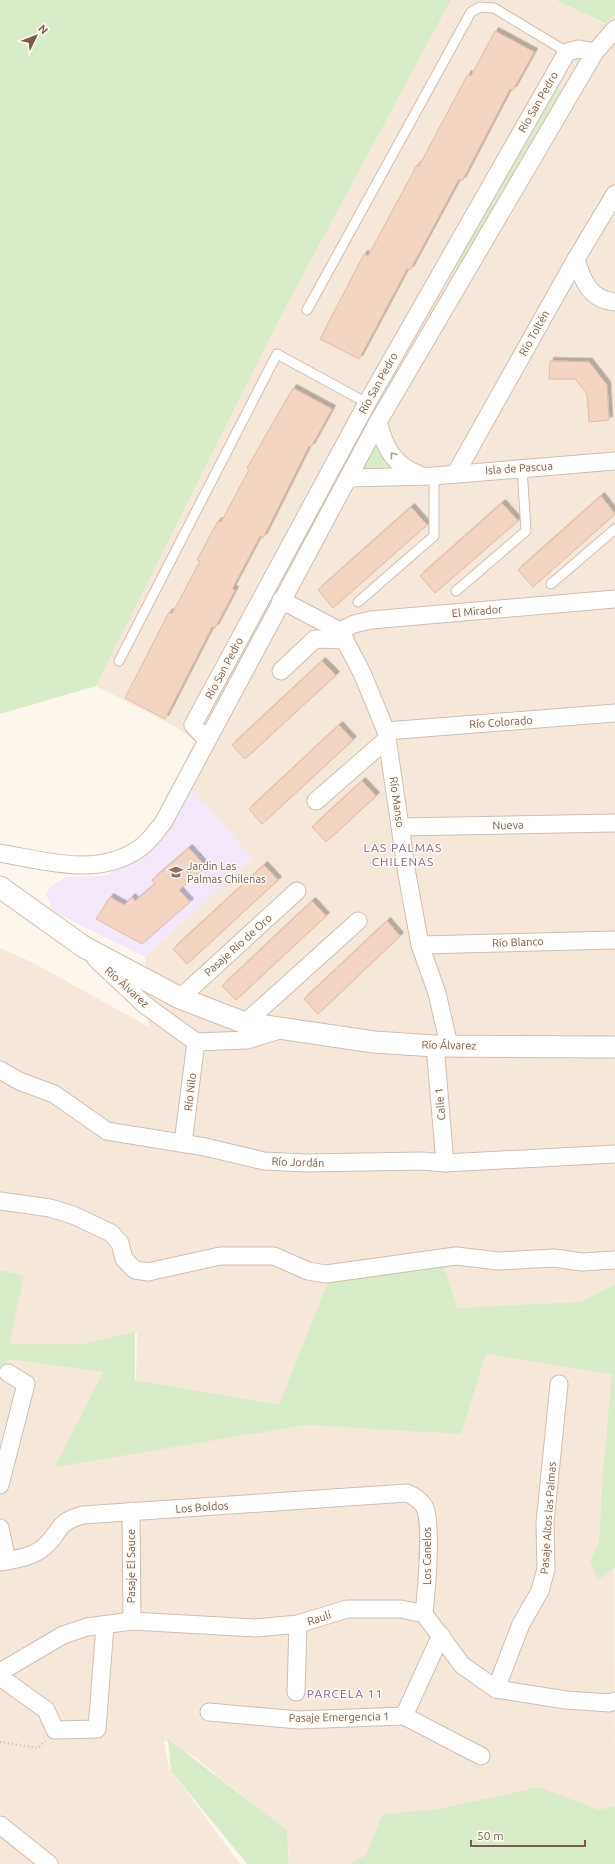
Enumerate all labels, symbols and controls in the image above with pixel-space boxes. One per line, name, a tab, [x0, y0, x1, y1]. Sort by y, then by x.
north arrow	[16, 16, 56, 56]
text: N	[36, 22, 51, 36]
street label: Río San Pedro	[516, 69, 560, 135]
street label: Río Toltén	[517, 308, 551, 358]
street label: Río San Pedro	[356, 350, 400, 416]
one-way arrow	[390, 453, 397, 460]
street label: Isla de Pascua	[485, 460, 553, 476]
street label: El Mirador	[451, 603, 504, 619]
street label: Río San Pedro	[203, 635, 245, 701]
street label: Río Colorado	[469, 714, 533, 730]
street label: Río Manso	[387, 776, 407, 828]
street label: Nueva	[492, 819, 524, 831]
district label: LAS PALMAS CHILENAS	[364, 841, 442, 868]
place label: Jardin Las Palmas Chilenas	[187, 860, 266, 885]
school or university icon: Jardin Las Palmas Chilenas	[168, 864, 184, 880]
street label: Pasaje Río de Oro	[202, 912, 274, 978]
street label: Río Blanco	[492, 935, 544, 949]
street label: Río Álvarez	[103, 963, 152, 1010]
street label: Río Álvarez	[421, 1038, 477, 1051]
street label: Río Nilo	[182, 1072, 198, 1112]
street label: Calle 1	[433, 1087, 447, 1121]
street label: Río Jordán	[271, 1155, 325, 1169]
street label: Pasaje Altos las Palmas	[538, 1461, 558, 1575]
street label: Los Boldos	[175, 1499, 229, 1515]
street label: Los Canelos	[421, 1527, 433, 1585]
street label: Pasaje El Sauce	[125, 1529, 137, 1603]
street label: Raulí	[306, 1608, 333, 1627]
district label: PARCELA 11	[307, 1687, 383, 1700]
street label: Pasaje Emergencia 1	[289, 1710, 389, 1724]
scale bar	[471, 1822, 585, 1848]
text: 50 m	[477, 1829, 504, 1842]

